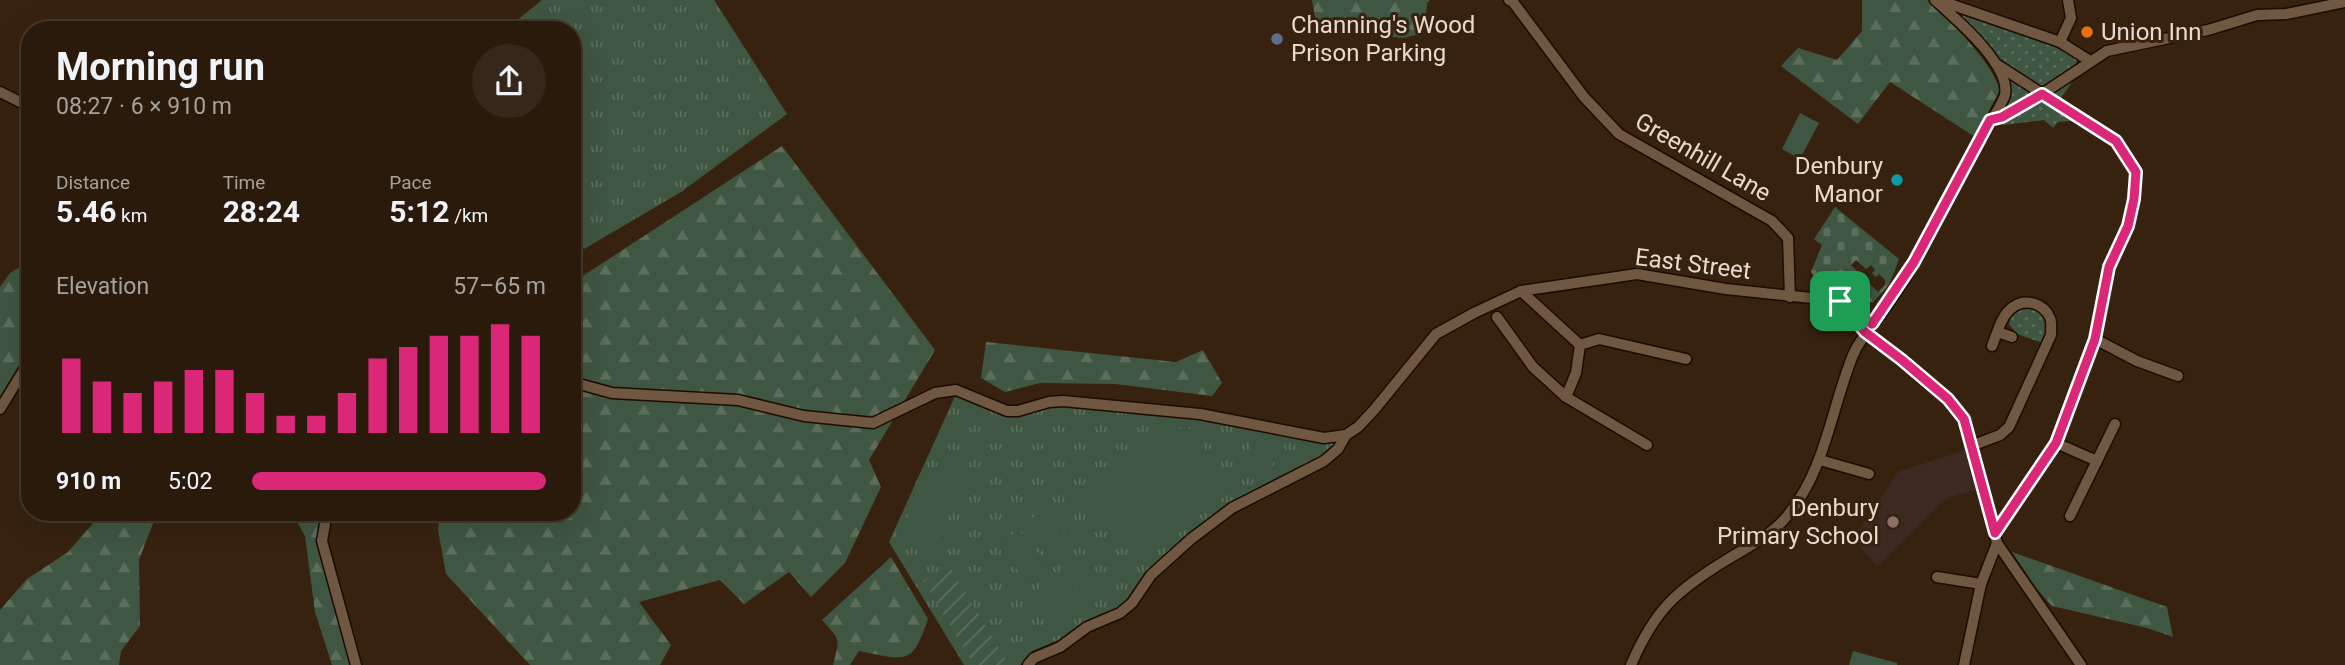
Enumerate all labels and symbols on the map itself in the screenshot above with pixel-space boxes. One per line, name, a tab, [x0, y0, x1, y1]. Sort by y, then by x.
place label: Channing's Wood Prison Parking	[1291, 11, 1475, 67]
place label: Union Inn	[2101, 18, 2202, 46]
marker: Union Inn	[2079, 24, 2095, 40]
marker: Channing's Wood Prison Parking	[1269, 31, 1285, 47]
street label: Greenhill Lane	[1630, 107, 1776, 207]
place label: Denbury Manor	[1795, 152, 1884, 208]
marker: Denbury Manor	[1889, 172, 1905, 188]
street label: East Street	[1634, 243, 1753, 285]
pin	[1810, 271, 1870, 331]
place label: Denbury Primary School	[1717, 494, 1880, 550]
marker: Denbury Primary School	[1885, 514, 1901, 530]

